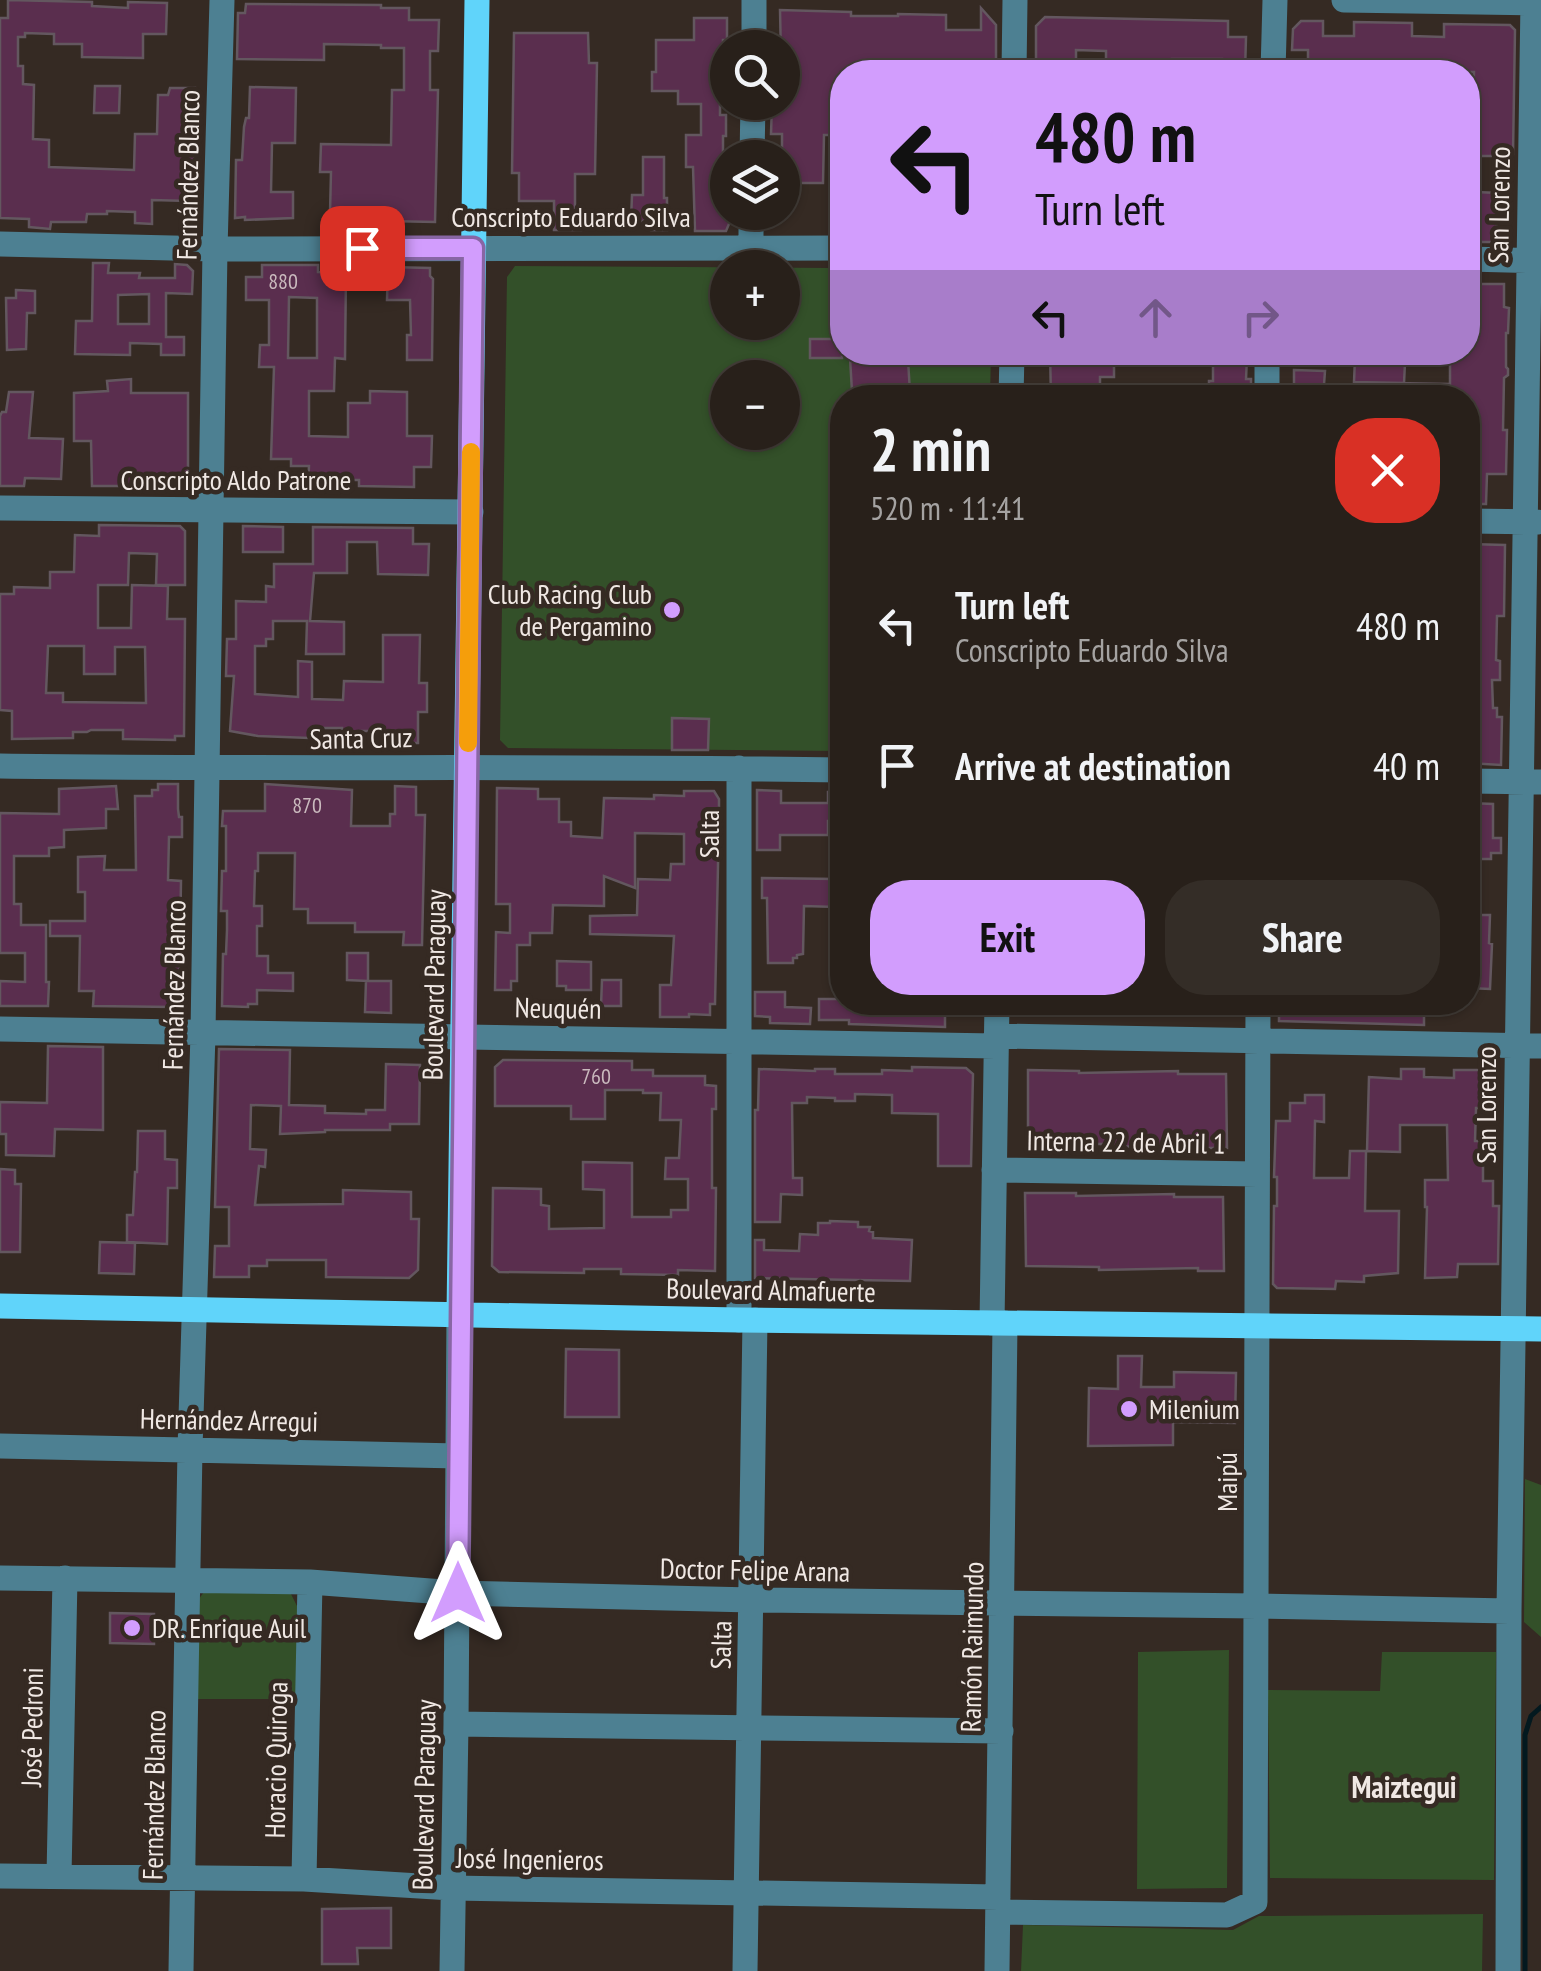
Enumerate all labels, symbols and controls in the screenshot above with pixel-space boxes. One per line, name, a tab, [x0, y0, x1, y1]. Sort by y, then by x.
map controls	[710, 30, 800, 450]
button: search	[710, 30, 800, 120]
street label: Fernández Blanco	[168, 90, 207, 260]
text: 480 m	[1035, 91, 1196, 181]
icon: left	[870, 100, 1000, 230]
button: layers	[710, 140, 800, 230]
street label: San Lorenzo	[1479, 146, 1518, 264]
text: Turn left	[1035, 179, 1165, 237]
street label: Conscripto Eduardo Silva	[451, 198, 691, 235]
pin	[320, 206, 405, 291]
icon: arrive	[335, 221, 390, 276]
button: +	[710, 250, 800, 340]
house number: 880	[268, 267, 298, 295]
icon: left	[1023, 290, 1078, 345]
icon: ahead	[1128, 290, 1183, 345]
icon: right	[1233, 290, 1288, 345]
button: −	[710, 360, 800, 450]
text: 2 min	[870, 410, 991, 488]
button: close	[1335, 418, 1440, 523]
street label: Conscripto Aldo Patrone	[121, 461, 351, 498]
text: 520 m · 11:41	[870, 487, 1025, 529]
place label: Club Racing Club de Pergamino	[488, 575, 652, 644]
text: Turn left	[955, 580, 1069, 629]
icon: left	[870, 598, 925, 653]
marker: Club Racing Club de Pergamino	[661, 599, 683, 621]
text: 480 m	[1356, 601, 1440, 650]
text: Conscripto Eduardo Silva	[955, 629, 1228, 671]
street label: Santa Cruz	[309, 718, 413, 757]
icon: arrive	[870, 738, 925, 793]
text: Arrive at destination	[955, 741, 1231, 790]
text: 40 m	[1373, 741, 1440, 790]
house number: 870	[292, 791, 322, 819]
street label: Salta	[690, 810, 727, 858]
button: Exit	[870, 880, 1145, 995]
button: Share	[1165, 880, 1440, 995]
street label: Boulevard Paraguay	[413, 889, 454, 1081]
street label: Fernández Blanco	[154, 900, 193, 1070]
street label: Neuquén	[514, 988, 602, 1027]
street label: San Lorenzo	[1467, 1046, 1504, 1164]
house number: 760	[581, 1062, 611, 1090]
street label: Interna 22 de Abril 1	[1026, 1121, 1226, 1162]
street label: Boulevard Almafuerte	[666, 1269, 876, 1310]
place label: Milenium	[1149, 1390, 1240, 1427]
marker: Milenium	[1118, 1398, 1140, 1420]
street label: Hernández Arregui	[140, 1399, 318, 1440]
street label: Maipú	[1208, 1452, 1245, 1512]
position arrow	[406, 1541, 510, 1645]
street label: Doctor Felipe Arana	[660, 1549, 850, 1590]
street label: Ramón Raimundo	[952, 1561, 991, 1733]
place label: DR. Enrique Auil	[152, 1609, 307, 1646]
marker: DR. Enrique Auil	[121, 1617, 143, 1639]
street label: Salta	[702, 1620, 739, 1670]
street label: José Pedroni	[12, 1667, 51, 1788]
street label: Horacio Quiroga	[256, 1681, 295, 1839]
street label: Boulevard Paraguay	[403, 1699, 444, 1891]
street label: Fernández Blanco	[134, 1710, 173, 1880]
district label: Maiztegui	[1351, 1767, 1457, 1806]
street label: José Ingenieros	[455, 1839, 604, 1878]

